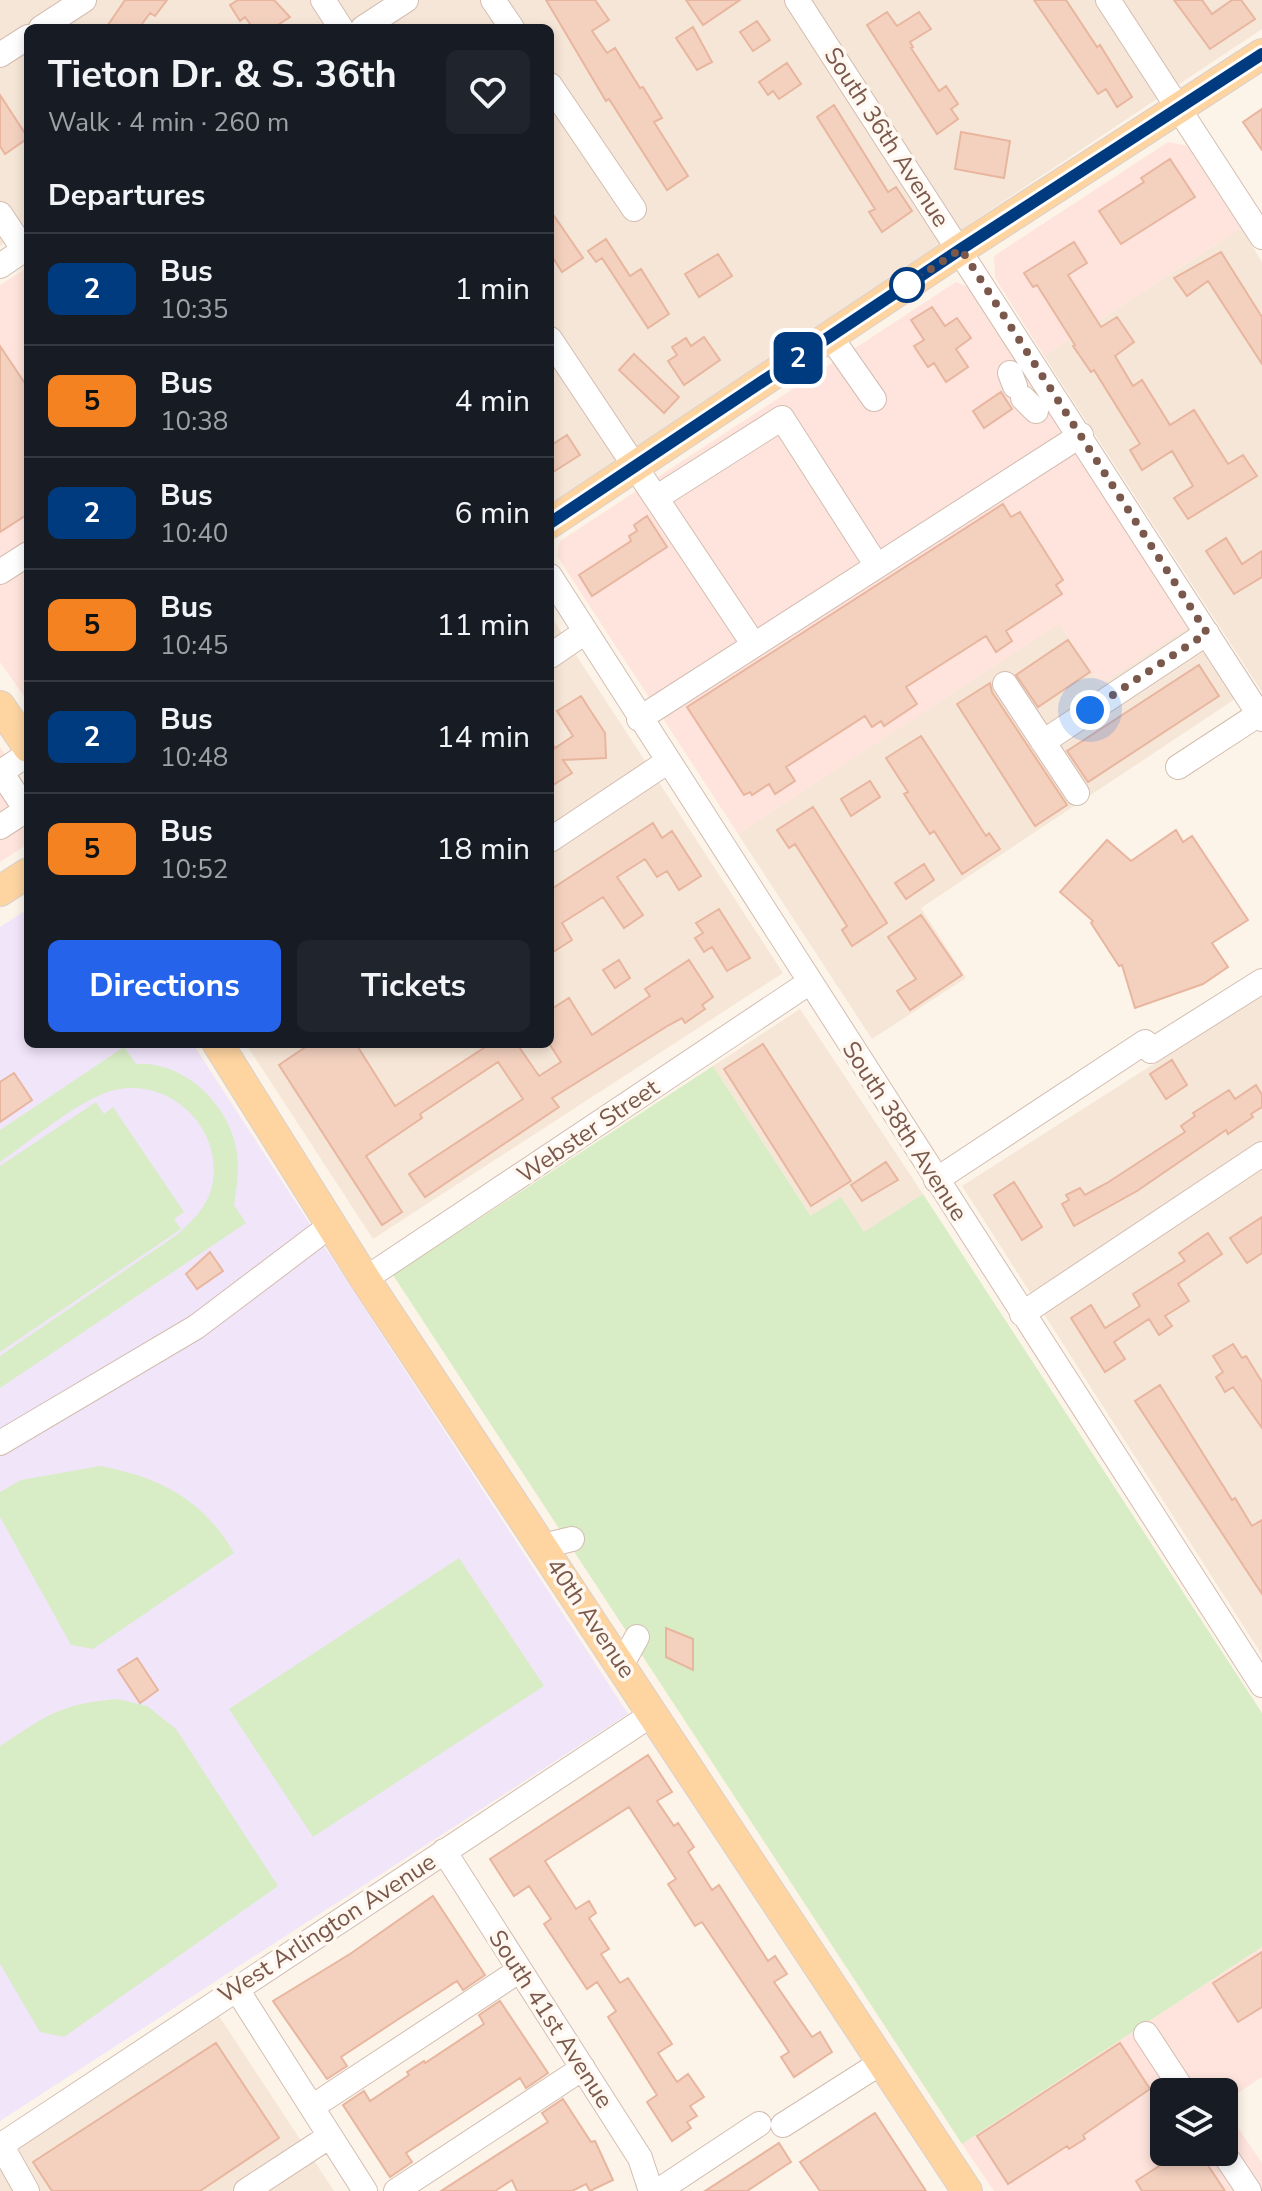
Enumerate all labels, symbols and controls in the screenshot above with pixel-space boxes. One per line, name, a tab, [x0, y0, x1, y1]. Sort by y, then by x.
street label: South 36th Avenue	[817, 41, 957, 233]
text: Tieton Dr. & S. 36th	[48, 49, 397, 100]
button: heart	[446, 50, 530, 134]
text: Walk · 4 min · 260 m	[48, 105, 289, 140]
text: Departures	[48, 175, 205, 216]
text: Bus	[160, 251, 213, 292]
unlabelled marker	[890, 268, 924, 302]
text: 1 min	[455, 269, 530, 310]
text: 2	[84, 270, 100, 308]
text: 10:35	[160, 292, 228, 327]
line badge: 2	[772, 332, 824, 384]
text: 2	[790, 339, 806, 377]
text: Bus	[160, 363, 213, 404]
text: 4 min	[455, 381, 530, 422]
text: 5	[84, 382, 100, 420]
text: 10:38	[160, 404, 228, 439]
text: Bus	[160, 475, 213, 516]
text: 6 min	[455, 493, 530, 534]
text: 2	[84, 494, 100, 532]
text: 10:40	[160, 516, 228, 551]
text: Bus	[160, 587, 213, 628]
text: 11 min	[437, 605, 530, 646]
text: 5	[84, 606, 100, 644]
text: 10:45	[160, 628, 228, 663]
your location	[1070, 690, 1110, 730]
text: Bus	[160, 699, 213, 740]
text: 14 min	[437, 717, 530, 758]
text: 2	[84, 718, 100, 756]
text: 10:48	[160, 740, 228, 775]
text: Bus	[160, 811, 213, 852]
text: 18 min	[437, 829, 530, 870]
text: 5	[84, 830, 100, 868]
text: 10:52	[160, 852, 228, 887]
button: Directions	[48, 940, 281, 1032]
button: Tickets	[297, 940, 530, 1032]
street label: South 38th Avenue	[835, 1035, 975, 1227]
street label: Webster Street	[511, 1071, 666, 1190]
street label: 40th Avenue	[539, 1552, 643, 1684]
street label: West Arlington Avenue	[212, 1846, 442, 2010]
street label: South 41st Avenue	[481, 1924, 621, 2114]
map controls	[1150, 2078, 1238, 2166]
button: layers	[1150, 2078, 1238, 2166]

